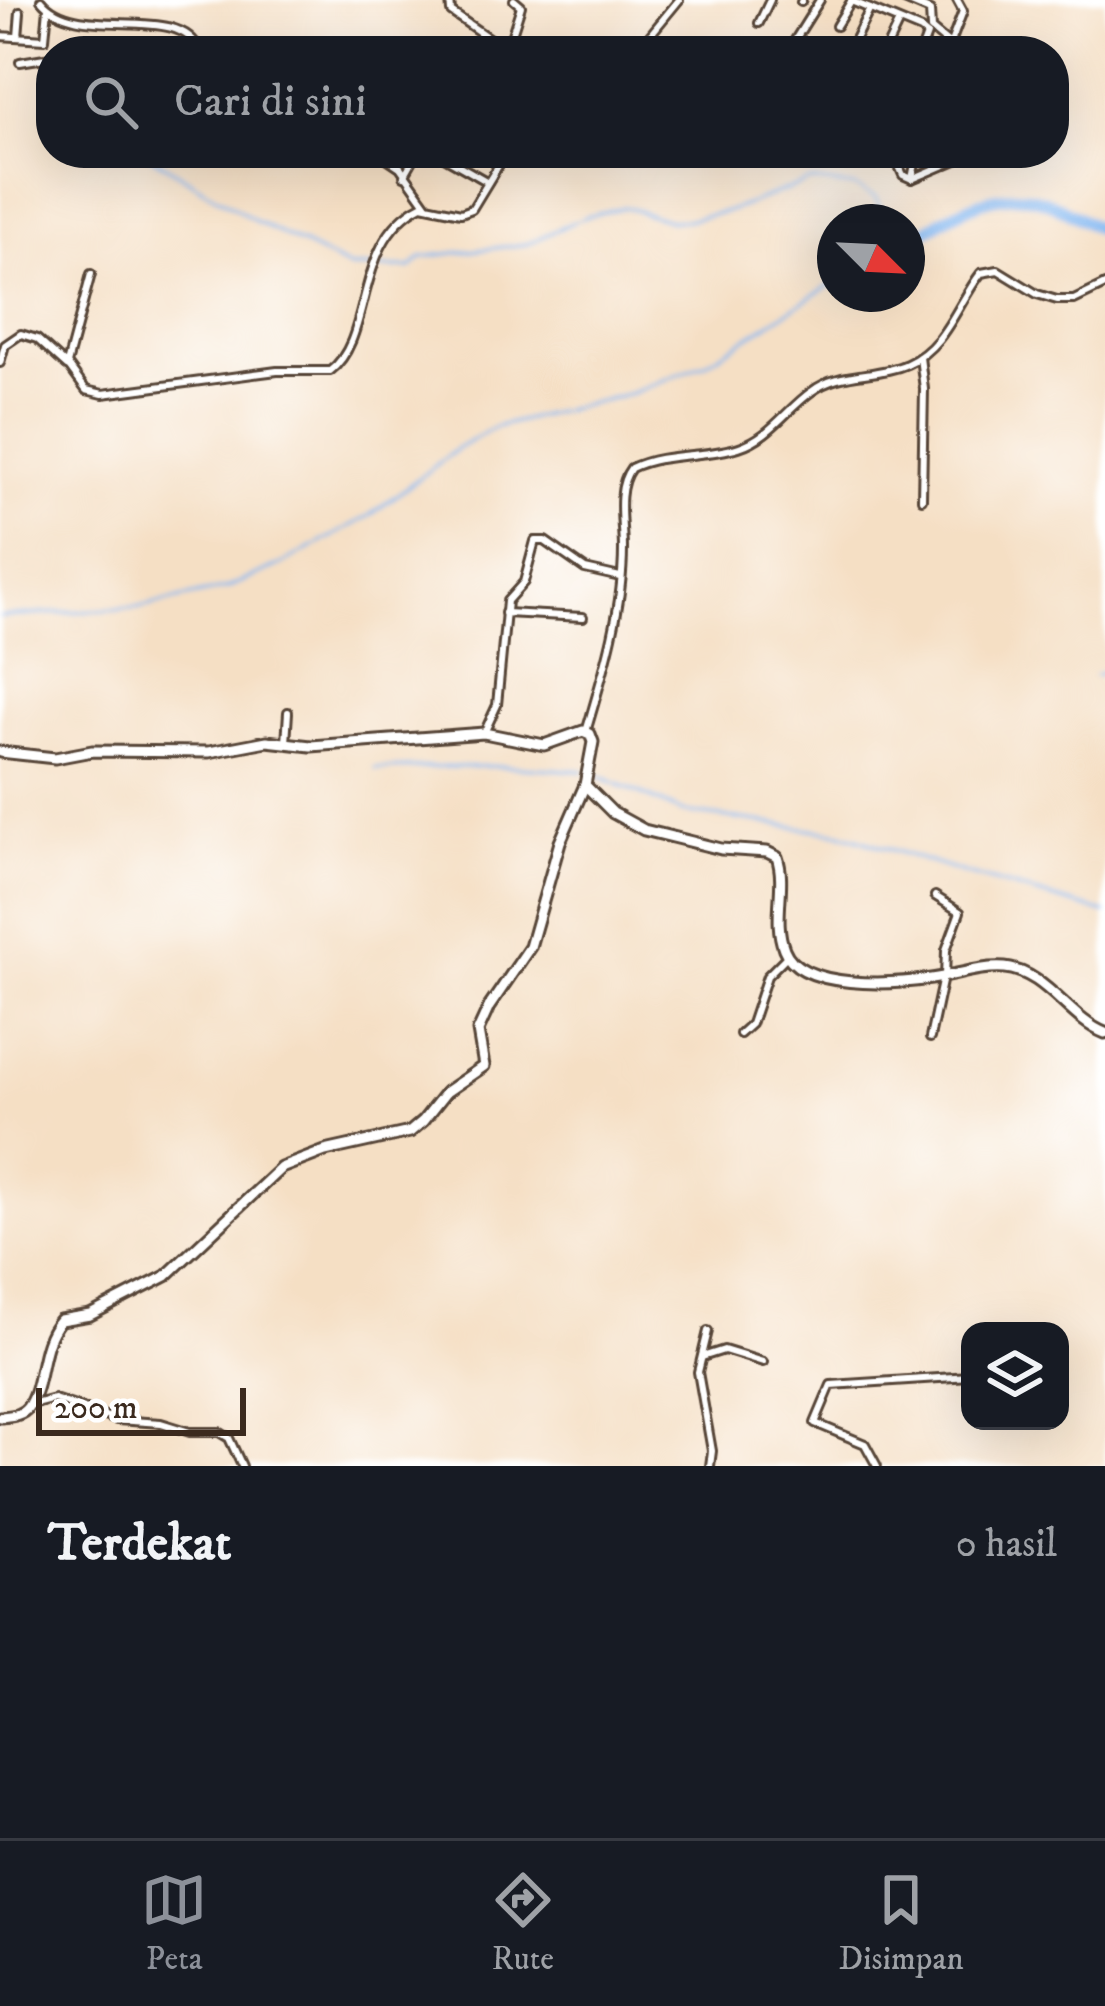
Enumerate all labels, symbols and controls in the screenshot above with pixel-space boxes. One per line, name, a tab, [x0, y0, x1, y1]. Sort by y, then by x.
search box	[36, 36, 1069, 168]
icon: search	[78, 69, 144, 135]
text: Cari di sini	[174, 74, 366, 130]
north arrow	[817, 204, 925, 312]
map controls	[961, 1322, 1069, 1430]
button: layers	[961, 1322, 1069, 1430]
scale bar	[36, 1382, 246, 1435]
text: 200 m	[54, 1388, 138, 1429]
text: Terdekat	[48, 1512, 231, 1576]
text: 0 hasil	[956, 1520, 1057, 1569]
tab: Peta	[141, 1867, 207, 1980]
tab: Rute	[490, 1867, 556, 1980]
tab: Disimpan	[838, 1867, 964, 1980]

